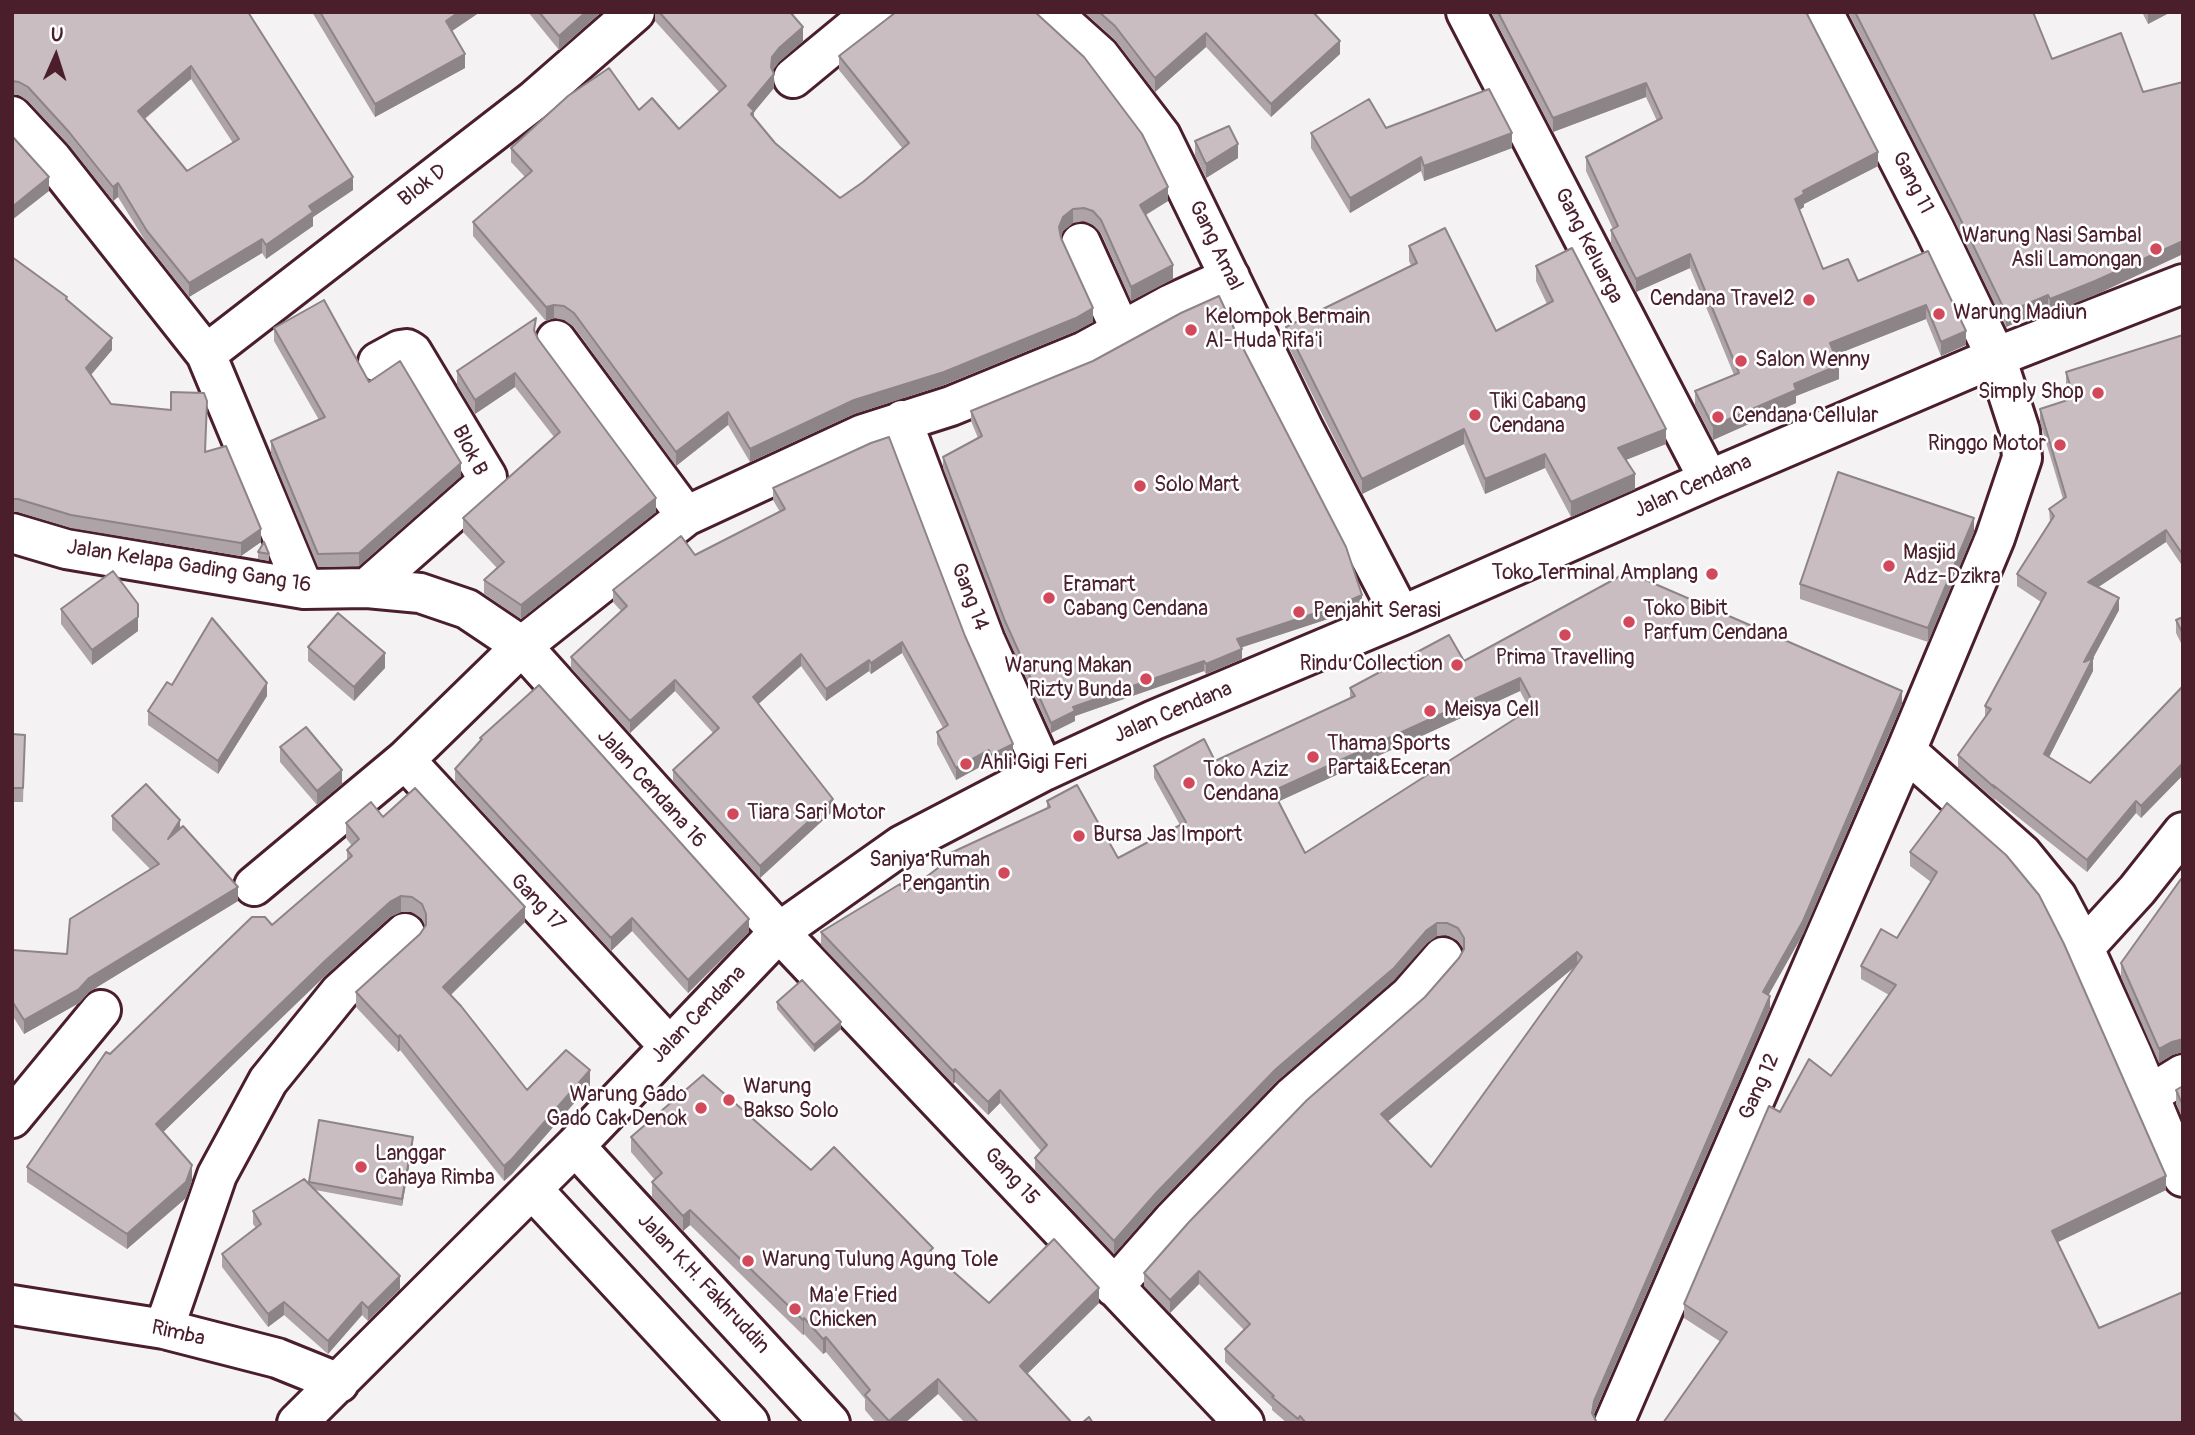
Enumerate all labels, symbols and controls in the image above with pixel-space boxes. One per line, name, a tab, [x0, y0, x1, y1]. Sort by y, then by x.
north arrow	[21, 21, 91, 91]
text: U	[50, 23, 64, 47]
street label: Gang 11	[1886, 148, 1938, 218]
street label: Blok D	[394, 159, 452, 213]
street label: Gang Keluarga	[1548, 184, 1628, 308]
street label: Gang Amal	[1182, 197, 1248, 295]
place label: Warung Nasi Sambal Asli Lamongan	[1962, 224, 2142, 274]
marker: Warung Nasi Sambal Asli Lamongan	[2148, 241, 2164, 257]
place label: Cendana Travel2	[1650, 287, 1795, 313]
marker: Cendana Travel2	[1801, 292, 1817, 308]
place label: Warung Madiun	[1953, 301, 2087, 327]
place label: Kelompok Bermain Al-Huda Rifa'i	[1205, 305, 1370, 355]
marker: Warung Madiun	[1931, 306, 1947, 322]
marker: Kelompok Bermain Al-Huda Rifa'i	[1183, 322, 1199, 338]
place label: Salon Wenny	[1755, 348, 1870, 374]
marker: Salon Wenny	[1733, 353, 1749, 369]
place label: Simply Shop	[1978, 380, 2084, 406]
marker: Simply Shop	[2090, 385, 2106, 401]
place label: Tiki Cabang Cendana	[1489, 390, 1586, 440]
place label: Cendana Cellular	[1732, 404, 1879, 430]
marker: Tiki Cabang Cendana	[1467, 407, 1483, 423]
marker: Cendana Cellular	[1710, 409, 1726, 425]
street label: Blok B	[446, 422, 492, 480]
place label: Ringgo Motor	[1928, 432, 2046, 458]
marker: Ringgo Motor	[2052, 437, 2068, 453]
street label: Jalan Cendana	[1630, 450, 1756, 524]
place label: Solo Mart	[1154, 473, 1239, 499]
marker: Solo Mart	[1132, 478, 1148, 494]
street label: Jalan Kelapa Gading Gang 16	[65, 535, 313, 599]
place label: Masjid Adz-Dzikra	[1903, 541, 2001, 591]
marker: Masjid Adz-Dzikra	[1881, 558, 1897, 574]
street label: Gang 14	[945, 560, 993, 634]
place label: Toko Terminal Amplang	[1491, 561, 1698, 587]
marker: Toko Terminal Amplang	[1704, 566, 1720, 582]
place label: Eramart Cabang Cendana	[1063, 573, 1208, 623]
marker: Eramart Cabang Cendana	[1041, 590, 1057, 606]
place label: Toko Bibit Parfum Cendana	[1643, 597, 1788, 647]
place label: Penjahit Serasi	[1313, 599, 1441, 625]
marker: Penjahit Serasi	[1291, 604, 1307, 620]
marker: Toko Bibit Parfum Cendana	[1621, 614, 1637, 630]
marker: Prima Travelling	[1557, 627, 1573, 643]
place label: Prima Travelling	[1496, 646, 1634, 672]
place label: Rindu Collection	[1300, 652, 1443, 678]
place label: Warung Makan Rizty Bunda	[1005, 654, 1132, 704]
marker: Rindu Collection	[1449, 657, 1465, 673]
marker: Warung Makan Rizty Bunda	[1138, 671, 1154, 687]
street label: Jalan Cendana	[1110, 677, 1236, 749]
place label: Meisya Cell	[1444, 698, 1539, 724]
marker: Meisya Cell	[1422, 703, 1438, 719]
street label: Jalan Cendana 16	[591, 724, 711, 854]
place label: Thama Sports Partai&Eceran	[1327, 732, 1451, 782]
marker: Thama Sports Partai&Eceran	[1305, 749, 1321, 765]
place label: Ahli Gigi Feri	[980, 751, 1087, 777]
marker: Ahli Gigi Feri	[958, 756, 974, 772]
place label: Toko Aziz Cendana	[1203, 758, 1289, 808]
marker: Toko Aziz Cendana	[1181, 775, 1197, 791]
place label: Tiara Sari Motor	[747, 801, 885, 827]
marker: Tiara Sari Motor	[725, 806, 741, 822]
place label: Bursa Jas Import	[1093, 823, 1242, 849]
marker: Bursa Jas Import	[1071, 828, 1087, 844]
place label: Saniya Rumah Pengantin	[869, 848, 990, 898]
marker: Saniya Rumah Pengantin	[996, 865, 1012, 881]
street label: Gang 17	[504, 869, 570, 937]
street label: Jalan Cendana	[646, 961, 752, 1069]
street label: Gang 12	[1734, 1050, 1786, 1124]
place label: Warung Bakso Solo	[743, 1075, 838, 1125]
place label: Warung Gado Gado Cak Denok	[546, 1083, 687, 1133]
marker: Warung Bakso Solo	[721, 1092, 737, 1108]
marker: Warung Gado Gado Cak Denok	[693, 1100, 709, 1116]
place label: Langgar Cahaya Rimba	[375, 1142, 495, 1192]
street label: Gang 15	[978, 1143, 1044, 1211]
marker: Langgar Cahaya Rimba	[353, 1159, 369, 1175]
street label: Jalan K.H. Fakhruddin	[631, 1209, 775, 1359]
place label: Warung Tulung Agung Tole	[762, 1248, 998, 1274]
marker: Warung Tulung Agung Tole	[740, 1253, 756, 1269]
place label: Ma'e Fried Chicken	[809, 1284, 897, 1334]
marker: Ma'e Fried Chicken	[787, 1301, 803, 1317]
street label: Rimba	[149, 1316, 207, 1352]

